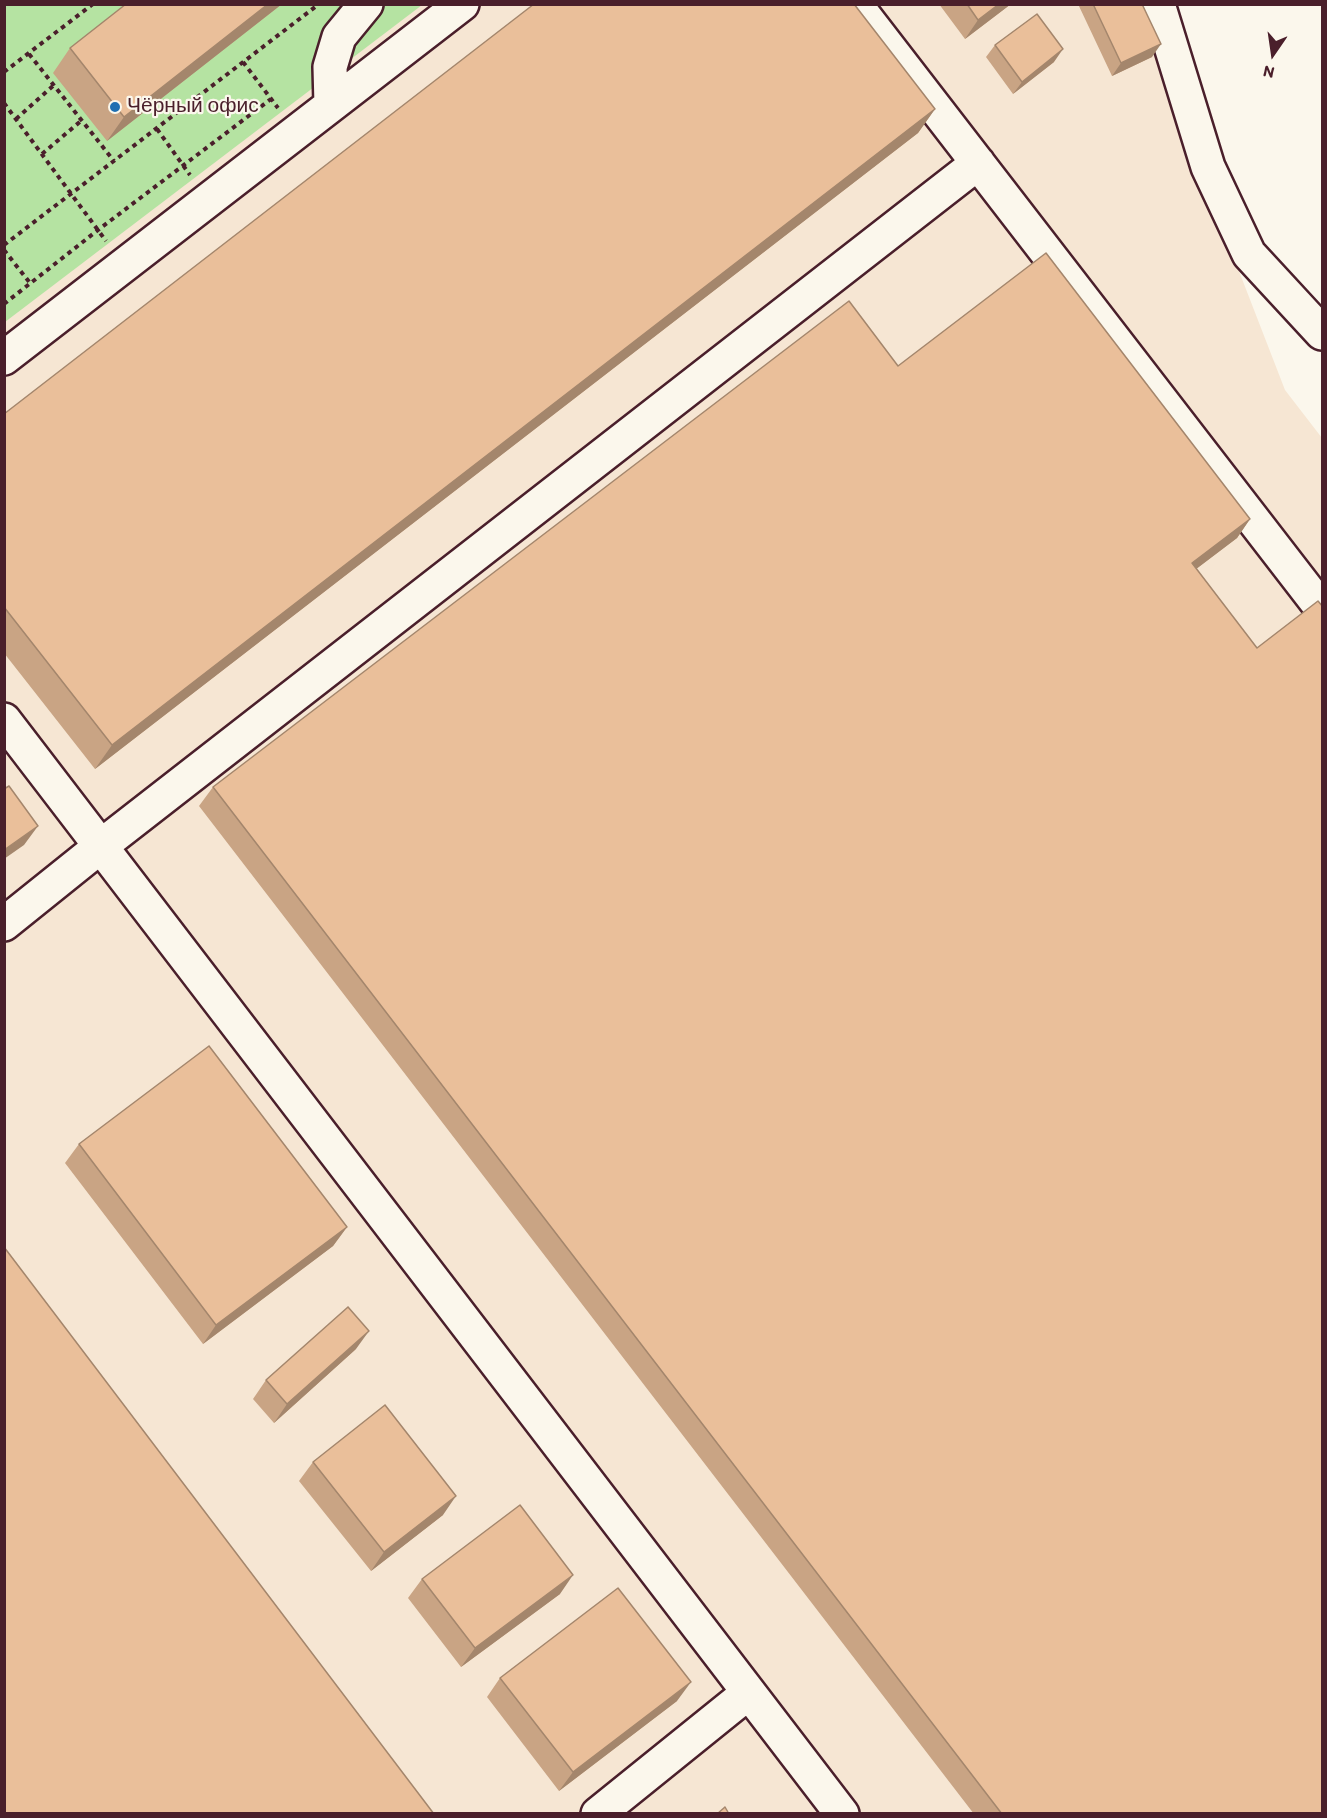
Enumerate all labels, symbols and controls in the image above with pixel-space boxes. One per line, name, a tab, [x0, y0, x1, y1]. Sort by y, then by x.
north arrow	[1243, 24, 1303, 84]
text: N	[1261, 62, 1276, 82]
place label: Чёрный офис	[127, 94, 259, 120]
marker: Чёрный офис	[108, 100, 122, 114]

